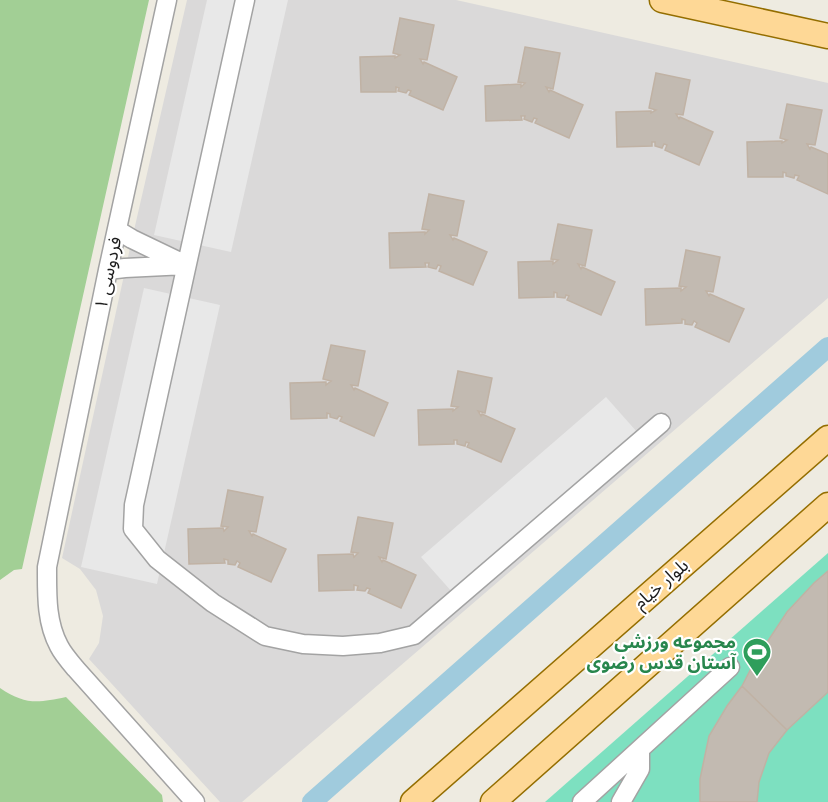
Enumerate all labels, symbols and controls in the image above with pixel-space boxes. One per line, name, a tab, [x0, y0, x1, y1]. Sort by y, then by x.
street label: فردوسی ۱	[90, 235, 126, 311]
street label: بلوار خیام	[629, 554, 695, 616]
place label: مجموعه ورزشی آستان قدس رضوی	[586, 631, 737, 674]
sports icon: مجموعه ورزشی آستان قدس رضوی	[741, 636, 773, 678]

